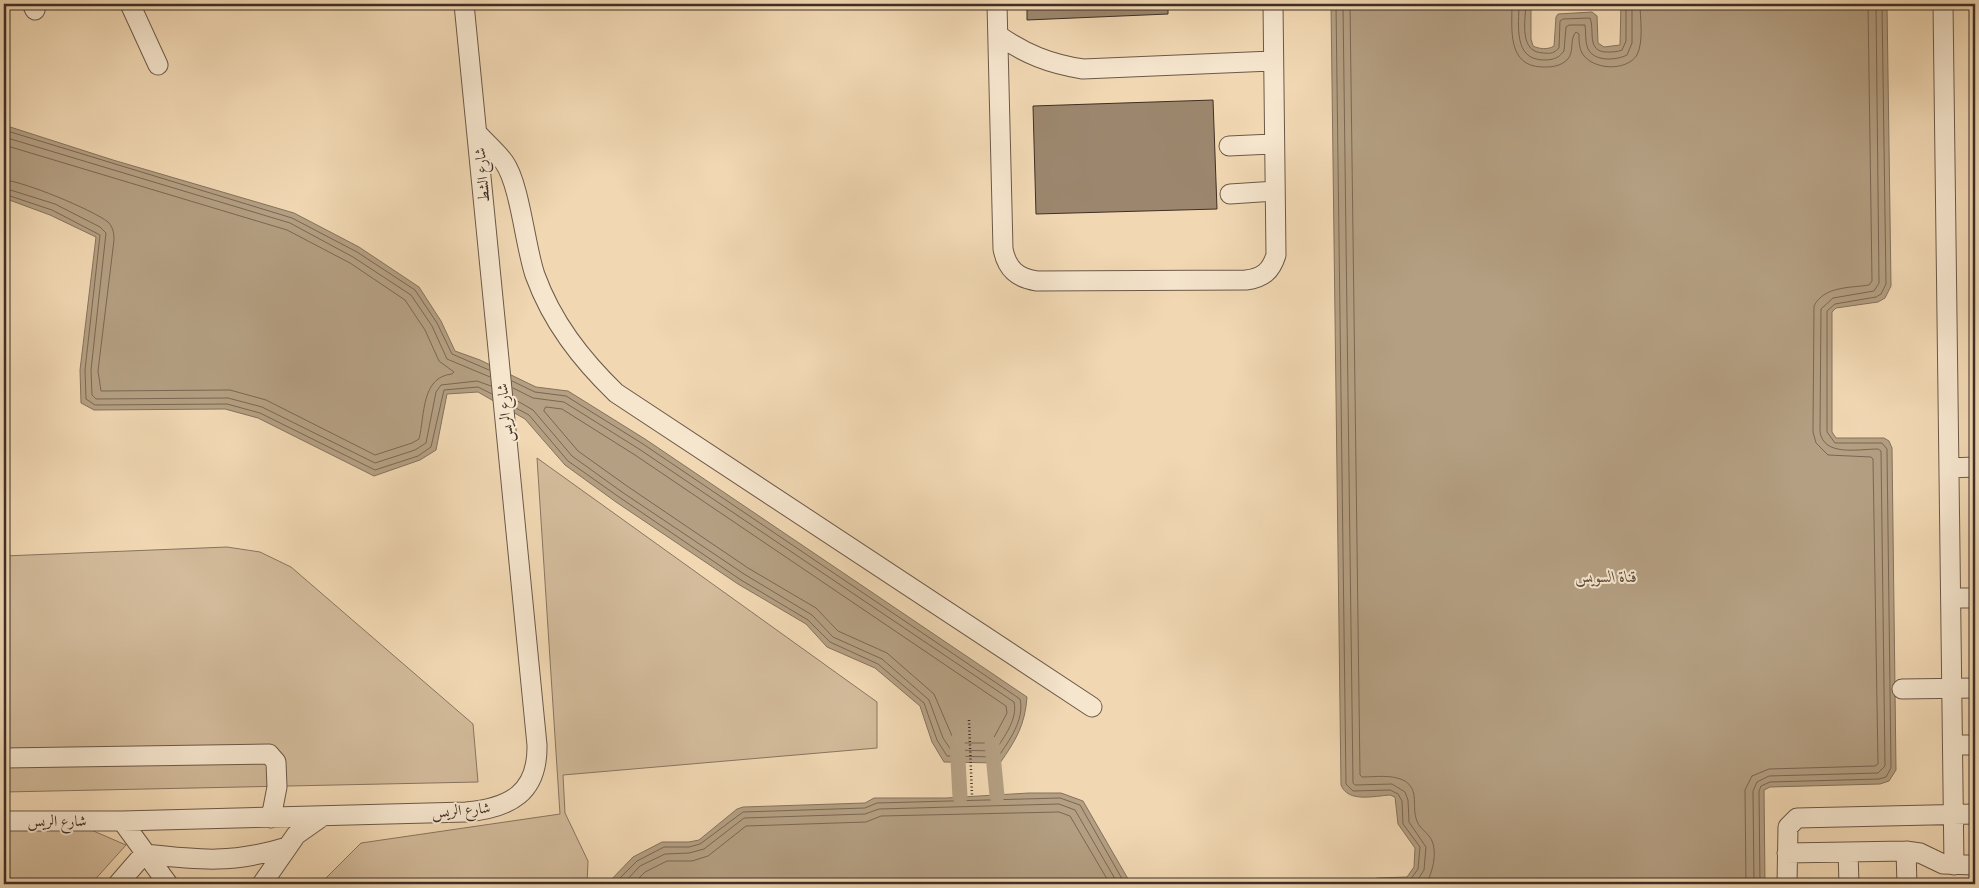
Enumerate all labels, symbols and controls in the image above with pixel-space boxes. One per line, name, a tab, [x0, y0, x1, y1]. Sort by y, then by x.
street label: شارع الشط	[471, 147, 497, 203]
street label: شارع الريس	[493, 382, 521, 443]
water label: قناة السويس	[1575, 567, 1637, 590]
street label: شارع الريس	[431, 798, 492, 826]
street label: شارع الريس	[27, 812, 87, 834]

